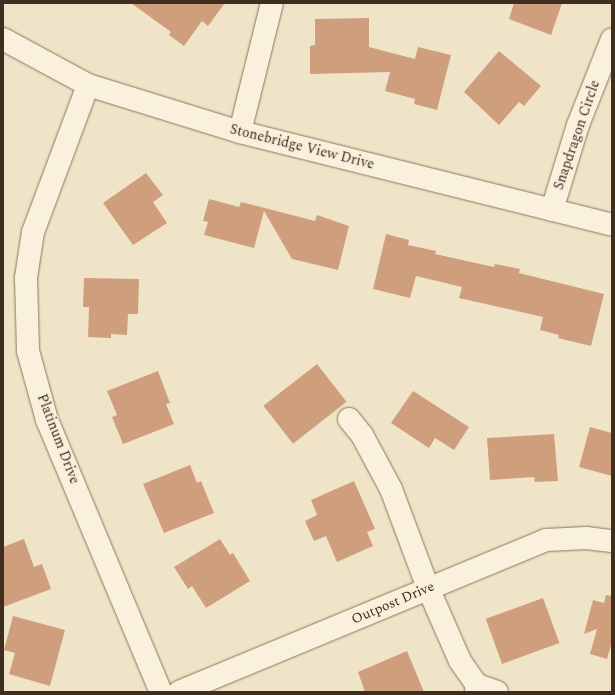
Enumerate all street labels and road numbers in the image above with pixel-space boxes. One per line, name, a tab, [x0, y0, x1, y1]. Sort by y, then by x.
street label: Snapdragon Circle	[550, 78, 604, 192]
street label: Stonebridge View Drive	[228, 121, 376, 173]
street label: Platinum Drive	[33, 392, 83, 486]
street label: Outpost Drive	[349, 578, 437, 628]

